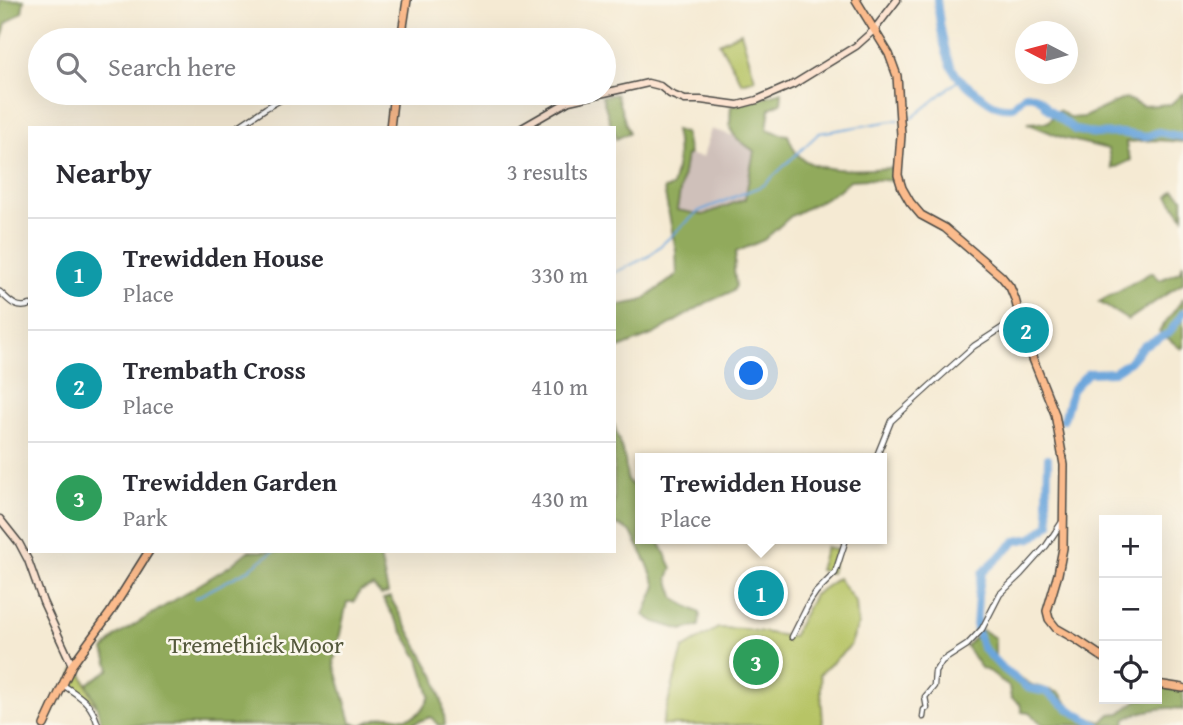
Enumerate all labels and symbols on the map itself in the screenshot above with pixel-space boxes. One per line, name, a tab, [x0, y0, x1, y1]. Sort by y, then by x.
north arrow	[1015, 21, 1078, 84]
pin: 2	[1003, 304, 1049, 356]
your location	[734, 356, 768, 390]
pin: 1	[738, 567, 784, 619]
park label: Tremethick Moor	[168, 627, 344, 662]
pin: 3	[733, 636, 779, 688]

